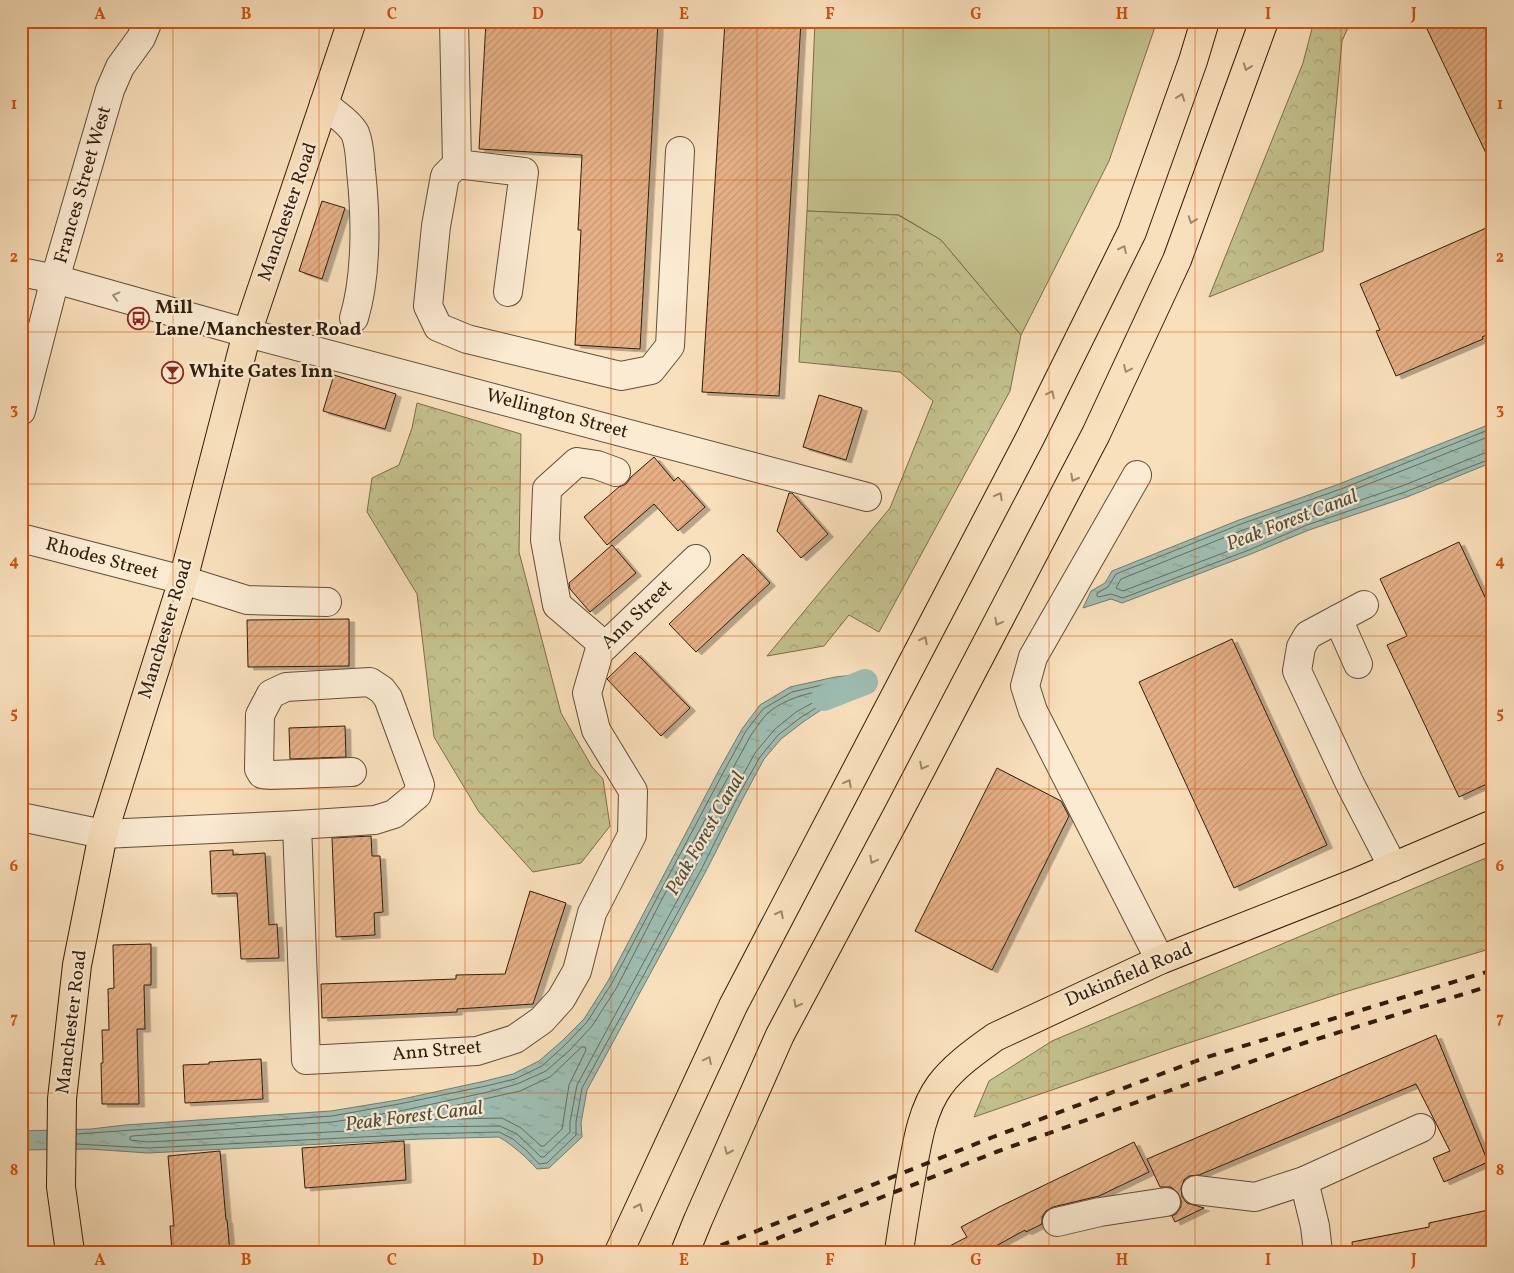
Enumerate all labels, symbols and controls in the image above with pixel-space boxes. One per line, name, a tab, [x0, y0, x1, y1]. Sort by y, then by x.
text: A	[94, 4, 106, 26]
text: B	[241, 4, 252, 26]
text: C	[387, 4, 397, 26]
text: D	[532, 4, 544, 26]
text: E	[679, 4, 689, 26]
text: F	[825, 4, 835, 26]
text: G	[970, 4, 982, 26]
text: H	[1116, 4, 1128, 26]
text: I	[1265, 4, 1271, 26]
text: J	[1410, 4, 1417, 26]
one-way arrow	[1243, 62, 1253, 71]
one-way arrow	[1175, 93, 1185, 101]
text: 1	[11, 94, 17, 116]
text: 1	[1497, 94, 1503, 116]
street label: Frances Street West	[48, 103, 118, 267]
street label: Manchester Road	[252, 139, 324, 285]
one-way arrow	[1188, 215, 1198, 224]
one-way arrow	[1117, 245, 1128, 254]
text: 2	[10, 247, 18, 269]
text: 2	[1496, 247, 1504, 269]
one-way arrow	[111, 291, 120, 302]
place label: Mill Lane/Manchester Road	[155, 295, 362, 343]
bus stop icon: Mill Lane/Manchester Road	[127, 307, 151, 331]
place label: White Gates Inn	[189, 359, 333, 385]
bar icon: White Gates Inn	[161, 360, 185, 384]
one-way arrow	[1122, 364, 1133, 373]
street label: Wellington Street	[483, 383, 631, 446]
one-way arrow	[1045, 390, 1056, 399]
text: 3	[10, 399, 18, 421]
text: 3	[1496, 399, 1504, 421]
one-way arrow	[1070, 472, 1080, 481]
water label: Peak Forest Canal	[1222, 483, 1362, 559]
one-way arrow	[993, 492, 1003, 501]
street label: Rhodes Street	[43, 531, 162, 587]
text: 4	[9, 551, 19, 573]
text: 4	[1495, 551, 1505, 573]
street label: Manchester Road	[132, 556, 200, 702]
street label: Ann Street	[596, 574, 679, 655]
one-way arrow	[994, 616, 1004, 625]
one-way arrow	[918, 636, 928, 645]
text: 5	[10, 703, 18, 725]
text: 5	[1496, 703, 1504, 725]
one-way arrow	[919, 760, 929, 769]
water label: Peak Forest Canal	[659, 767, 753, 901]
one-way arrow	[842, 780, 852, 789]
one-way arrow	[869, 855, 879, 864]
text: 6	[10, 856, 19, 878]
text: 6	[1496, 856, 1505, 878]
one-way arrow	[774, 911, 784, 920]
street label: Dukinfield Road	[1061, 936, 1197, 1014]
street label: Manchester Road	[50, 948, 94, 1096]
one-way arrow	[793, 998, 803, 1007]
text: 7	[10, 1008, 18, 1030]
text: 7	[1496, 1008, 1504, 1030]
street label: Ann Street	[391, 1034, 483, 1068]
one-way arrow	[701, 1056, 712, 1065]
water label: Peak Forest Canal	[343, 1095, 485, 1139]
one-way arrow	[724, 1146, 735, 1155]
text: 8	[10, 1160, 18, 1182]
text: 8	[1496, 1160, 1504, 1182]
one-way arrow	[633, 1203, 644, 1212]
text: A	[94, 1250, 106, 1272]
text: B	[241, 1250, 252, 1272]
text: C	[387, 1250, 397, 1272]
text: D	[532, 1250, 544, 1272]
text: E	[679, 1250, 689, 1272]
text: F	[825, 1250, 835, 1272]
text: G	[970, 1250, 982, 1272]
text: H	[1116, 1250, 1128, 1272]
text: I	[1265, 1250, 1271, 1272]
text: J	[1410, 1250, 1417, 1272]

